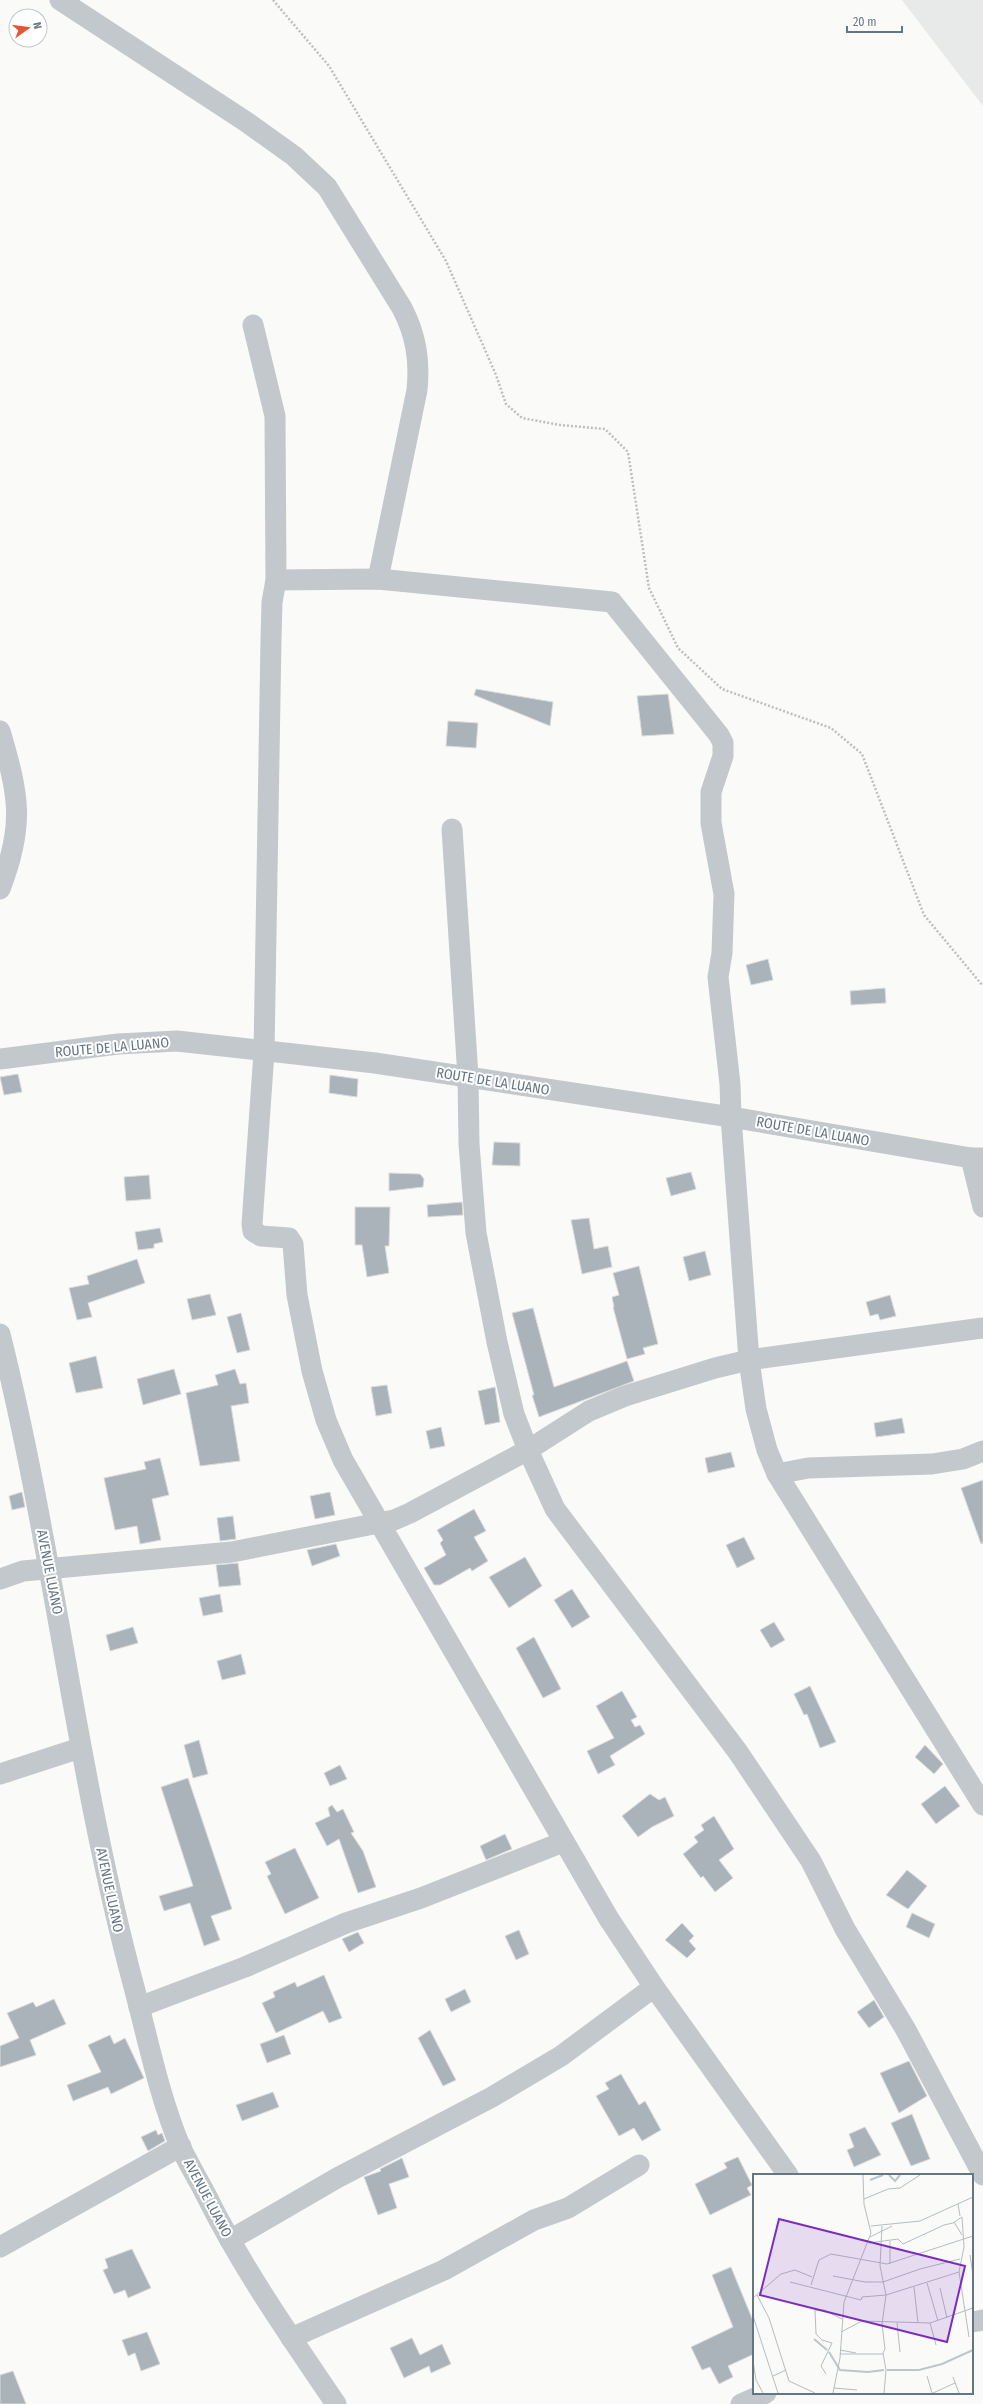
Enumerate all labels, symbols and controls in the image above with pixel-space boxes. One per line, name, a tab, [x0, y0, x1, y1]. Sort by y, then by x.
north arrow	[8, 8, 48, 48]
scale bar	[847, 8, 902, 34]
text: 20 m	[853, 15, 877, 29]
text: N	[30, 21, 44, 30]
street label: ROUTE DE LA LUANO	[54, 1034, 170, 1061]
street label: ROUTE DE LA LUANO	[435, 1064, 551, 1099]
street label: ROUTE DE LA LUANO	[755, 1113, 871, 1150]
street label: AVENUE LUANO	[33, 1528, 66, 1616]
street label: AVENUE LUANO	[92, 1846, 127, 1934]
street label: AVENUE LUANO	[180, 2156, 235, 2240]
inset map	[753, 2174, 973, 2394]

